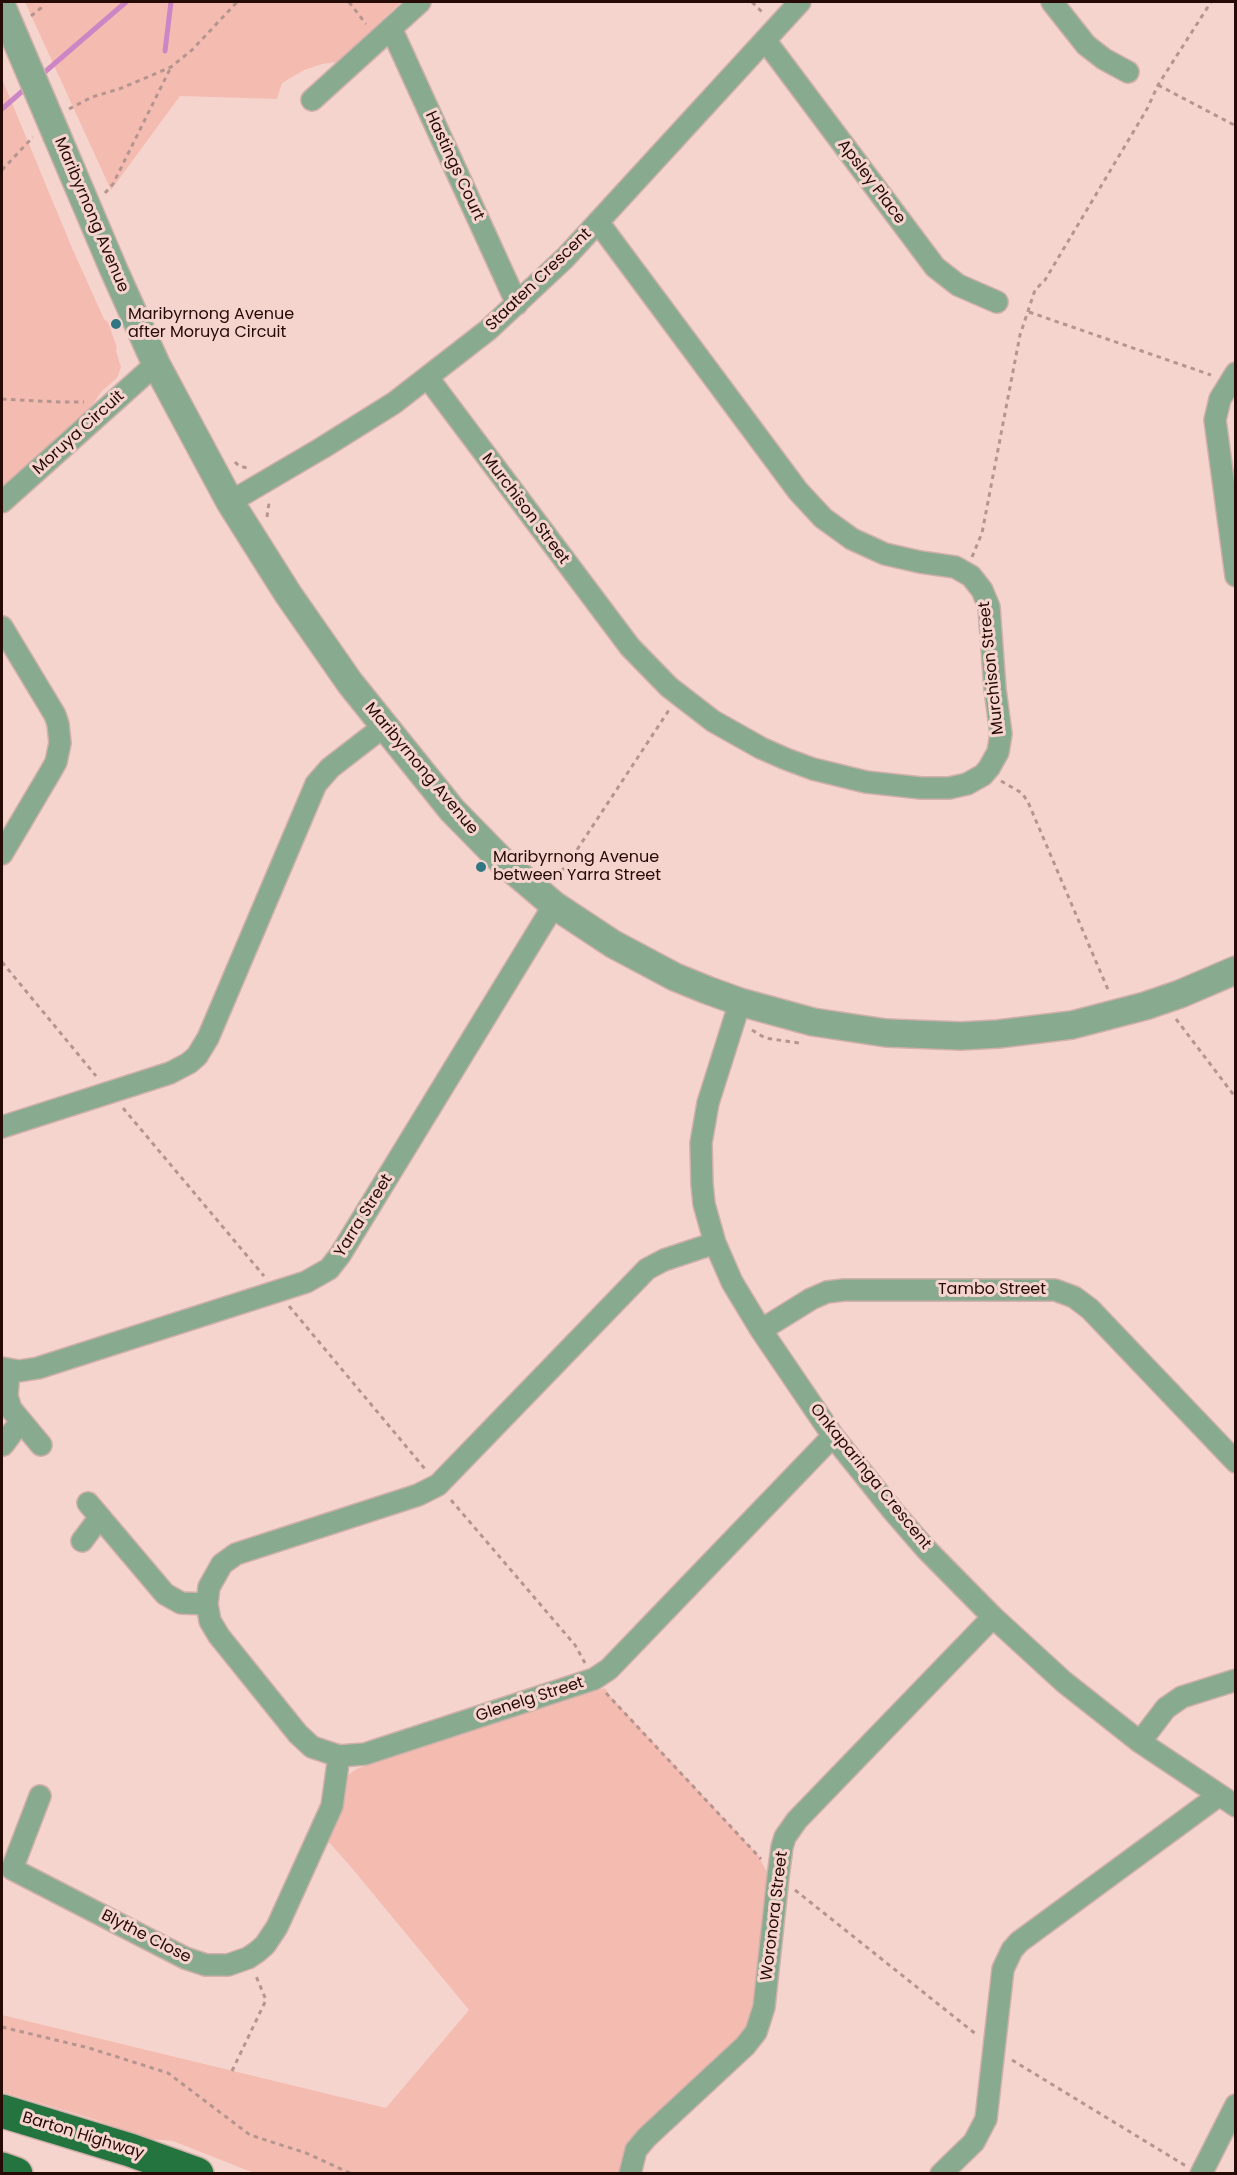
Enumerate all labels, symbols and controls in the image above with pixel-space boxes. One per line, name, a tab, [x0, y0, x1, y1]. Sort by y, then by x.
street label: Hastings Court	[420, 108, 488, 224]
street label: Maribyrnong Avenue	[50, 135, 132, 295]
street label: Apsley Place	[833, 136, 909, 228]
street label: Staaten Crescent	[482, 225, 596, 335]
place label: Maribyrnong Avenue after Moruya Circuit	[128, 305, 294, 343]
marker: Maribyrnong Avenue after Moruya Circuit	[109, 317, 123, 331]
street label: Moruya Circuit	[29, 387, 129, 479]
street label: Murchison Street	[477, 450, 573, 568]
street label: Murchison Street	[975, 600, 1009, 736]
street label: Maribyrnong Avenue	[360, 699, 482, 839]
place label: Maribyrnong Avenue between Yarra Street	[493, 848, 661, 886]
marker: Maribyrnong Avenue between Yarra Street	[474, 860, 488, 874]
street label: Yarra Street	[331, 1171, 397, 1261]
street label: Tambo Street	[938, 1280, 1046, 1300]
street label: Onkaparinga Crescent	[805, 1400, 935, 1554]
street label: Glenelg Street	[474, 1674, 586, 1726]
street label: Woronora Street	[758, 1850, 792, 1982]
street label: Blythe Close	[98, 1906, 194, 1968]
street label: Barton Highway	[20, 2108, 146, 2164]

